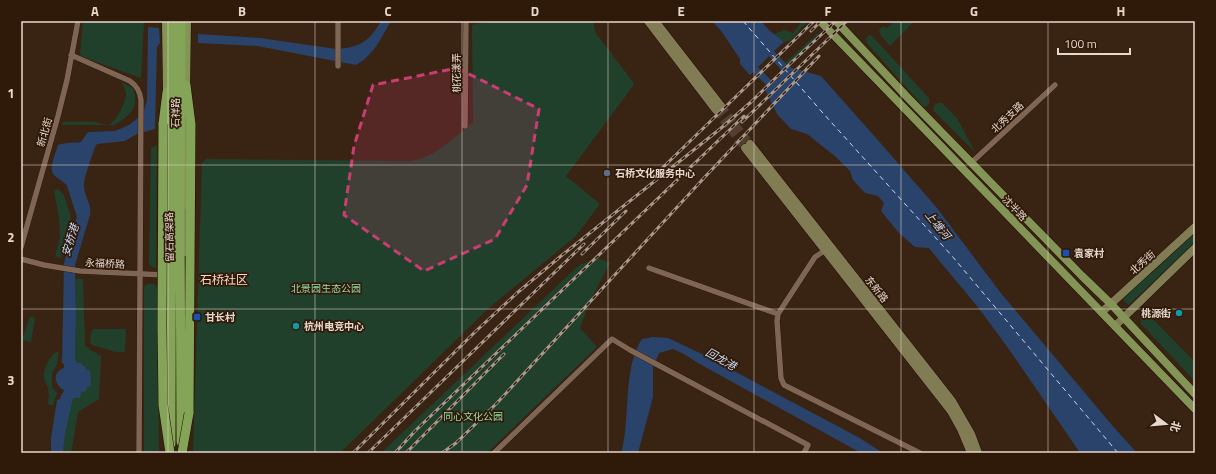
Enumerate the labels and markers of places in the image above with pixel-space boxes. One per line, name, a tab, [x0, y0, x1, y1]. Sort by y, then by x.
place label: 石桥文化服务中心	[615, 166, 695, 181]
marker: 石桥文化服务中心	[602, 168, 612, 178]
place label: 袁家村	[1073, 246, 1104, 261]
marker: 袁家村	[1061, 248, 1071, 258]
place label: 桃源街	[1141, 306, 1171, 321]
marker: 桃源街	[1174, 308, 1184, 318]
place label: 甘长村	[205, 310, 235, 325]
marker: 甘长村	[192, 312, 202, 322]
place label: 杭州电竞中心	[304, 319, 364, 334]
marker: 杭州电竞中心	[291, 321, 301, 331]

